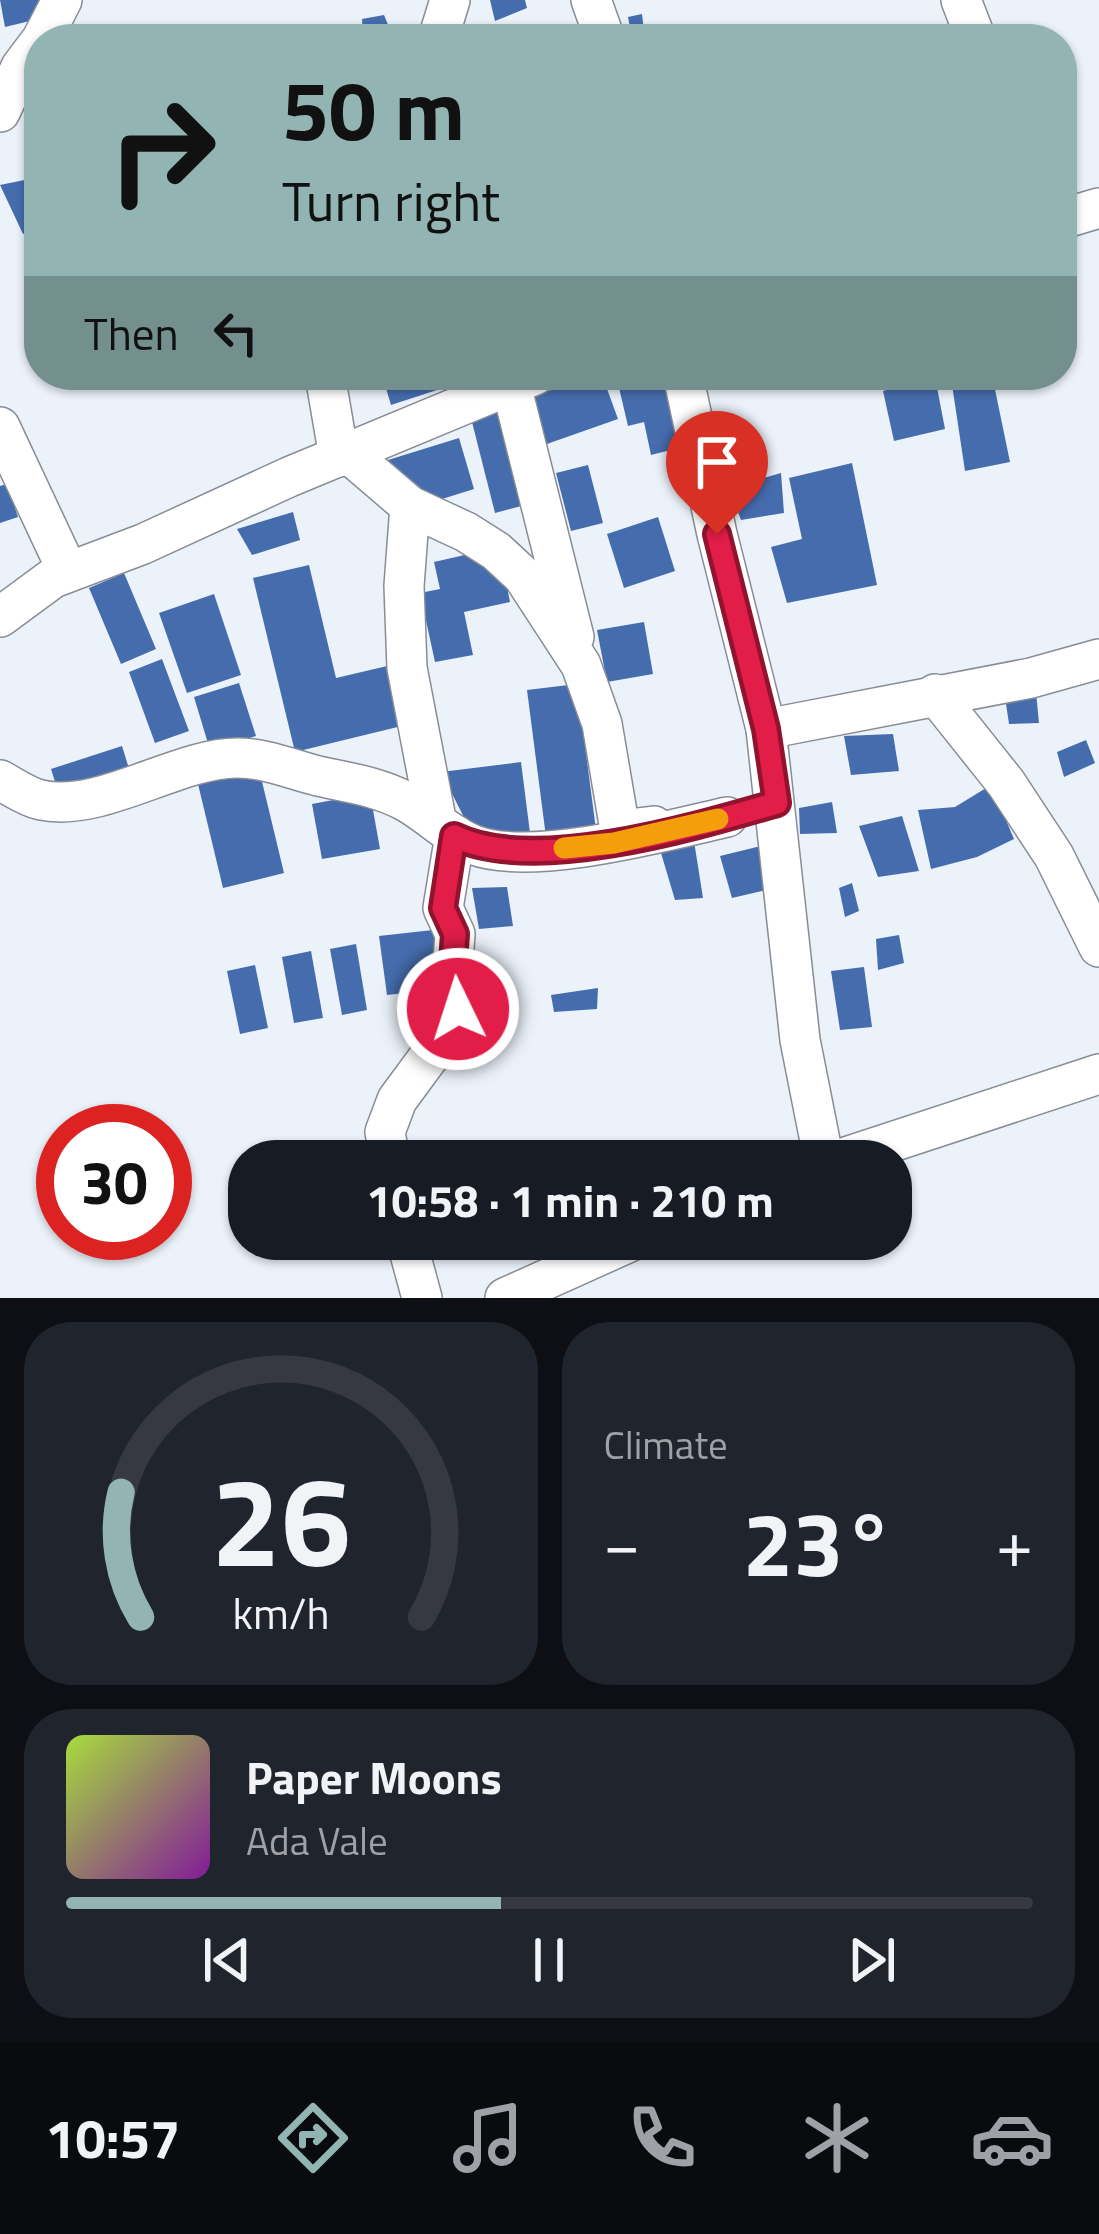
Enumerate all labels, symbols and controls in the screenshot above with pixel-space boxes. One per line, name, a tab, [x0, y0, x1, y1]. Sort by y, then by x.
text: 50 m	[282, 45, 465, 173]
icon: right	[84, 72, 240, 228]
text: Turn right	[282, 160, 500, 242]
text: Then	[84, 299, 179, 367]
icon: left	[203, 300, 269, 366]
pin	[666, 411, 768, 534]
icon: arrive	[684, 429, 750, 495]
position arrow	[395, 946, 521, 1072]
speed limit sign: 30	[36, 1104, 192, 1260]
text: 10:58 · 1 min · 210 m	[366, 1166, 774, 1234]
text: Climate	[604, 1415, 728, 1474]
text: 26	[211, 1425, 351, 1614]
text: 23°	[743, 1474, 894, 1611]
text: −	[604, 1492, 640, 1593]
text: +	[996, 1492, 1033, 1593]
text: km/h	[232, 1579, 329, 1645]
text: Paper Moons	[246, 1743, 502, 1811]
text: Ada Vale	[246, 1811, 388, 1870]
icon: previous	[194, 1927, 260, 1993]
icon: pause	[516, 1927, 582, 1993]
icon: next	[839, 1927, 905, 1993]
icon: directions	[271, 2096, 355, 2180]
icon: music	[446, 2096, 530, 2180]
icon: phone	[620, 2096, 704, 2180]
icon: climate	[795, 2096, 879, 2180]
icon: car	[970, 2096, 1054, 2180]
text: 10:57	[45, 2097, 180, 2179]

